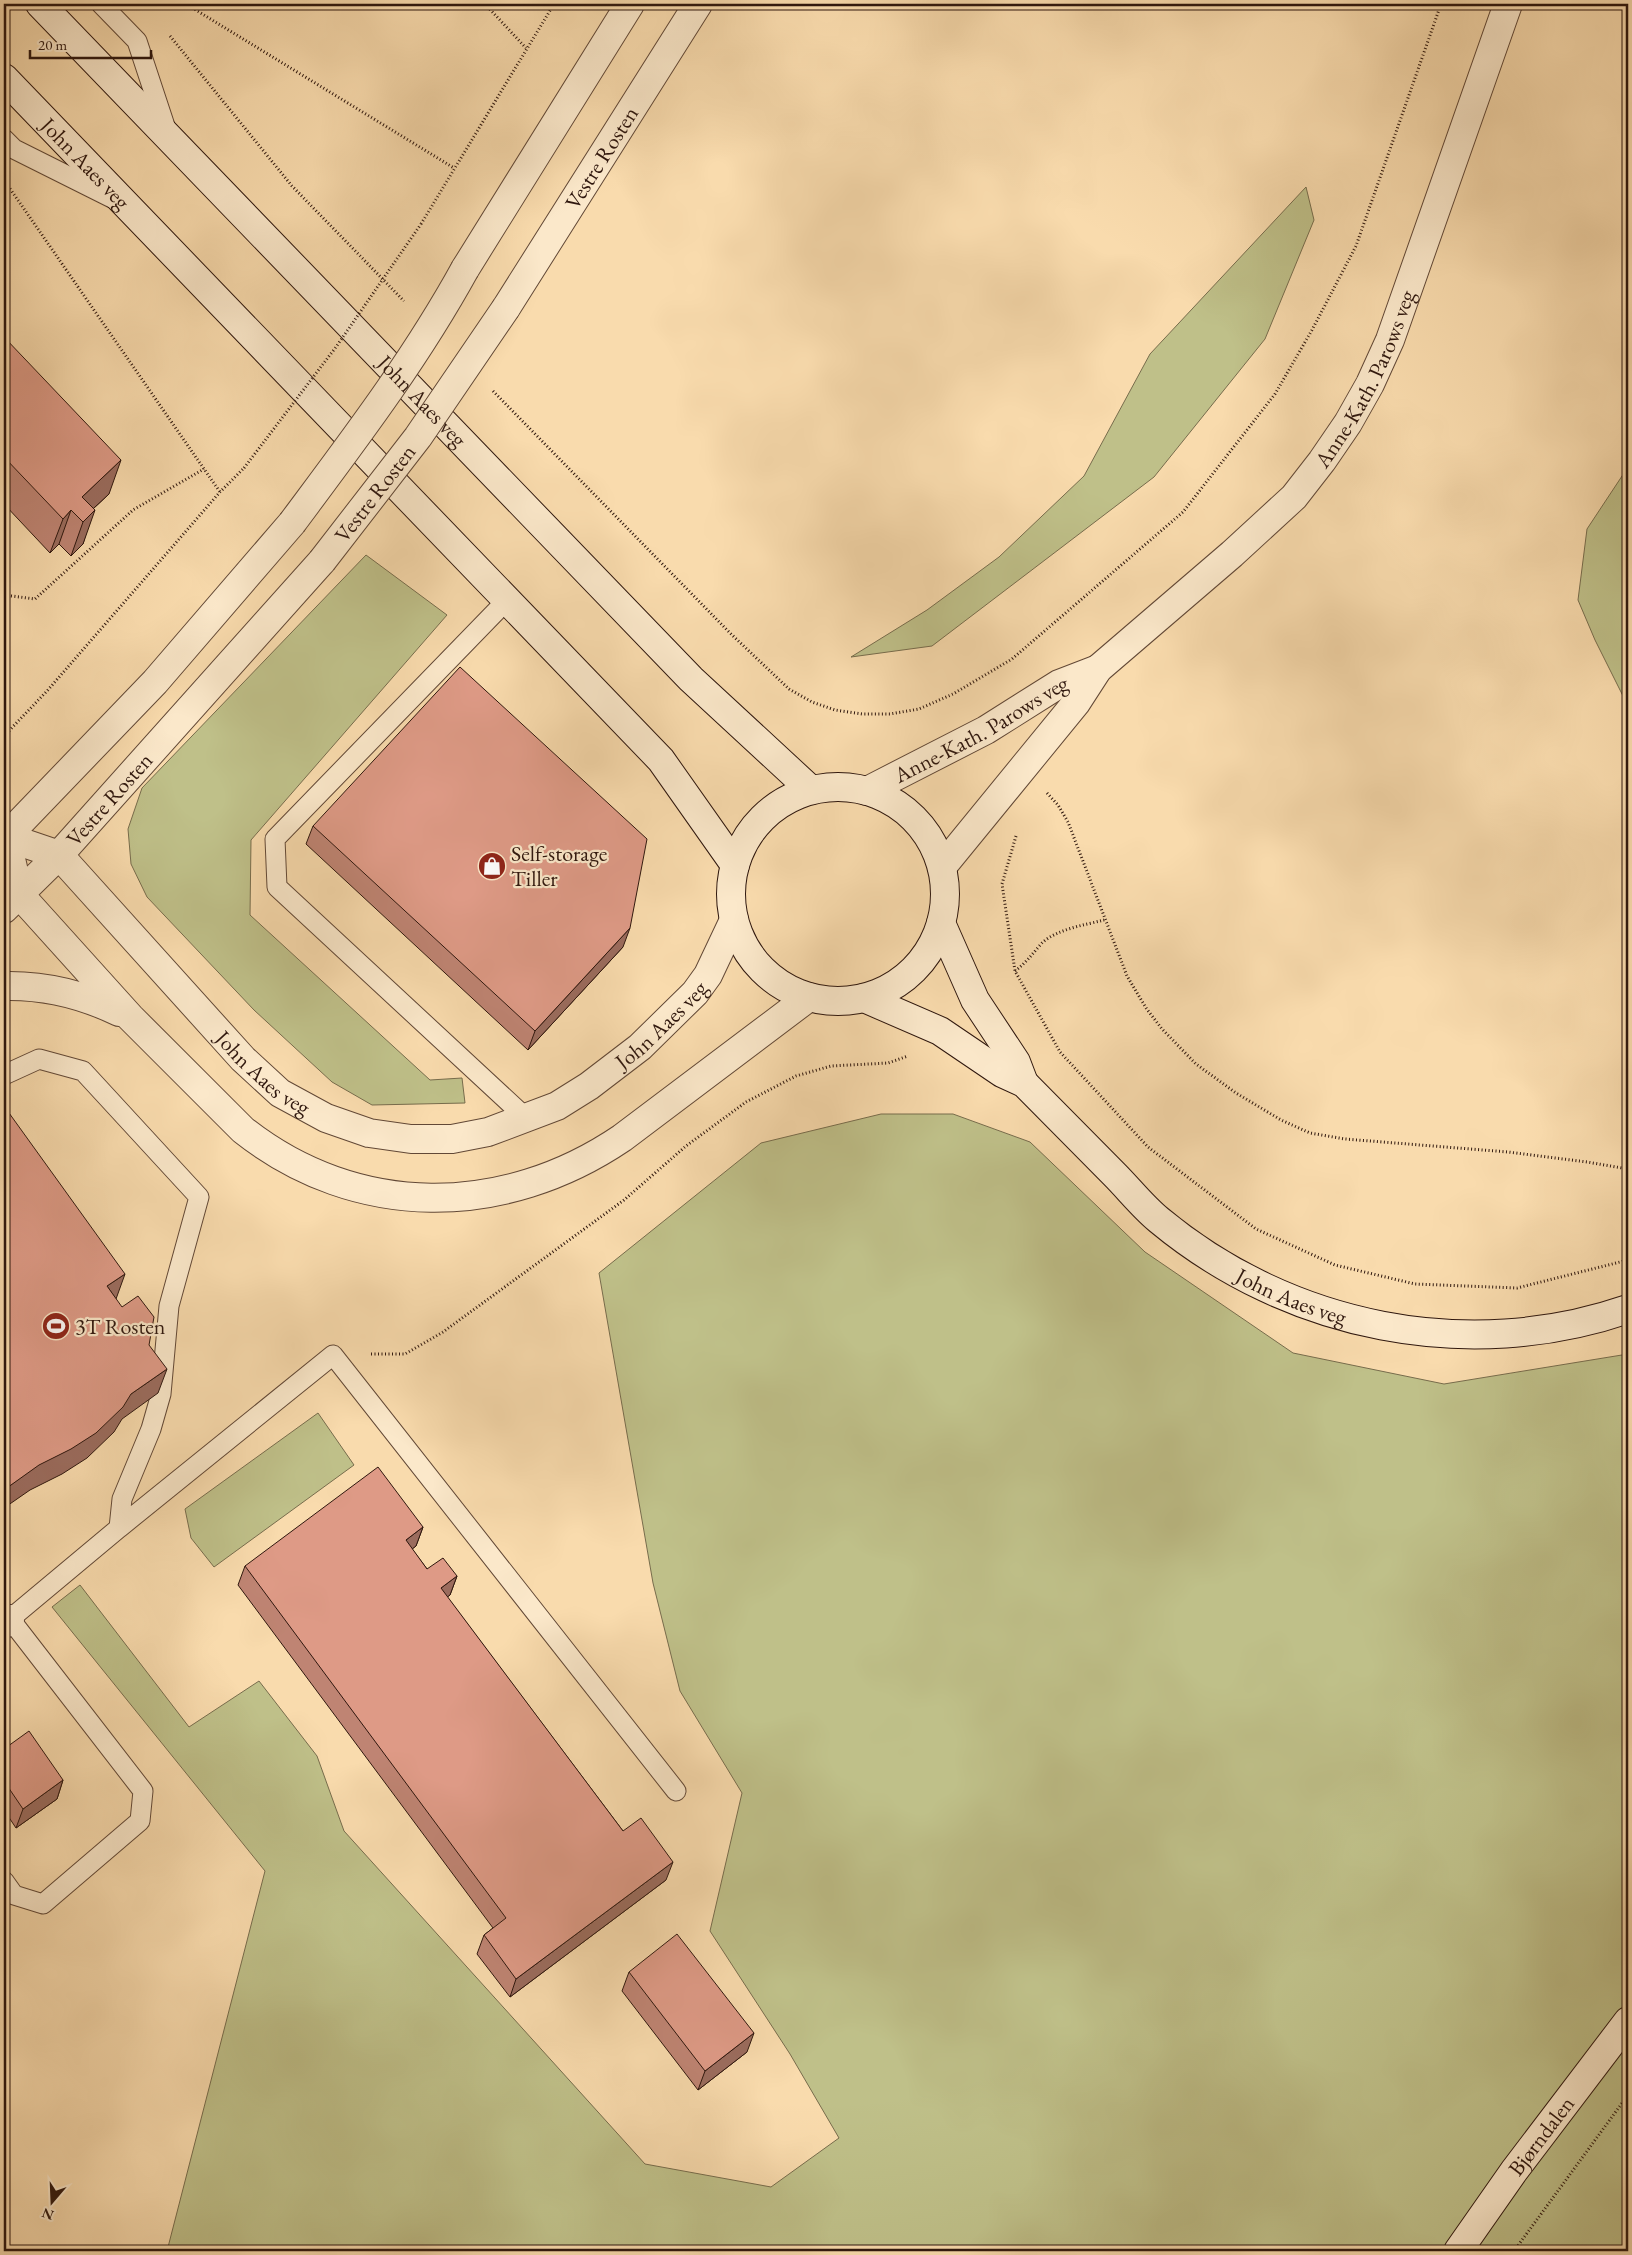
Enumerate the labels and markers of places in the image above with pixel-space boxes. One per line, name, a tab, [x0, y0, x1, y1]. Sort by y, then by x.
place label: Self-storage Tiller	[511, 839, 608, 893]
shop icon: Self-storage Tiller	[477, 851, 507, 881]
sports icon: 3T Rosten	[41, 1311, 71, 1341]
place label: 3T Rosten	[75, 1312, 166, 1341]

